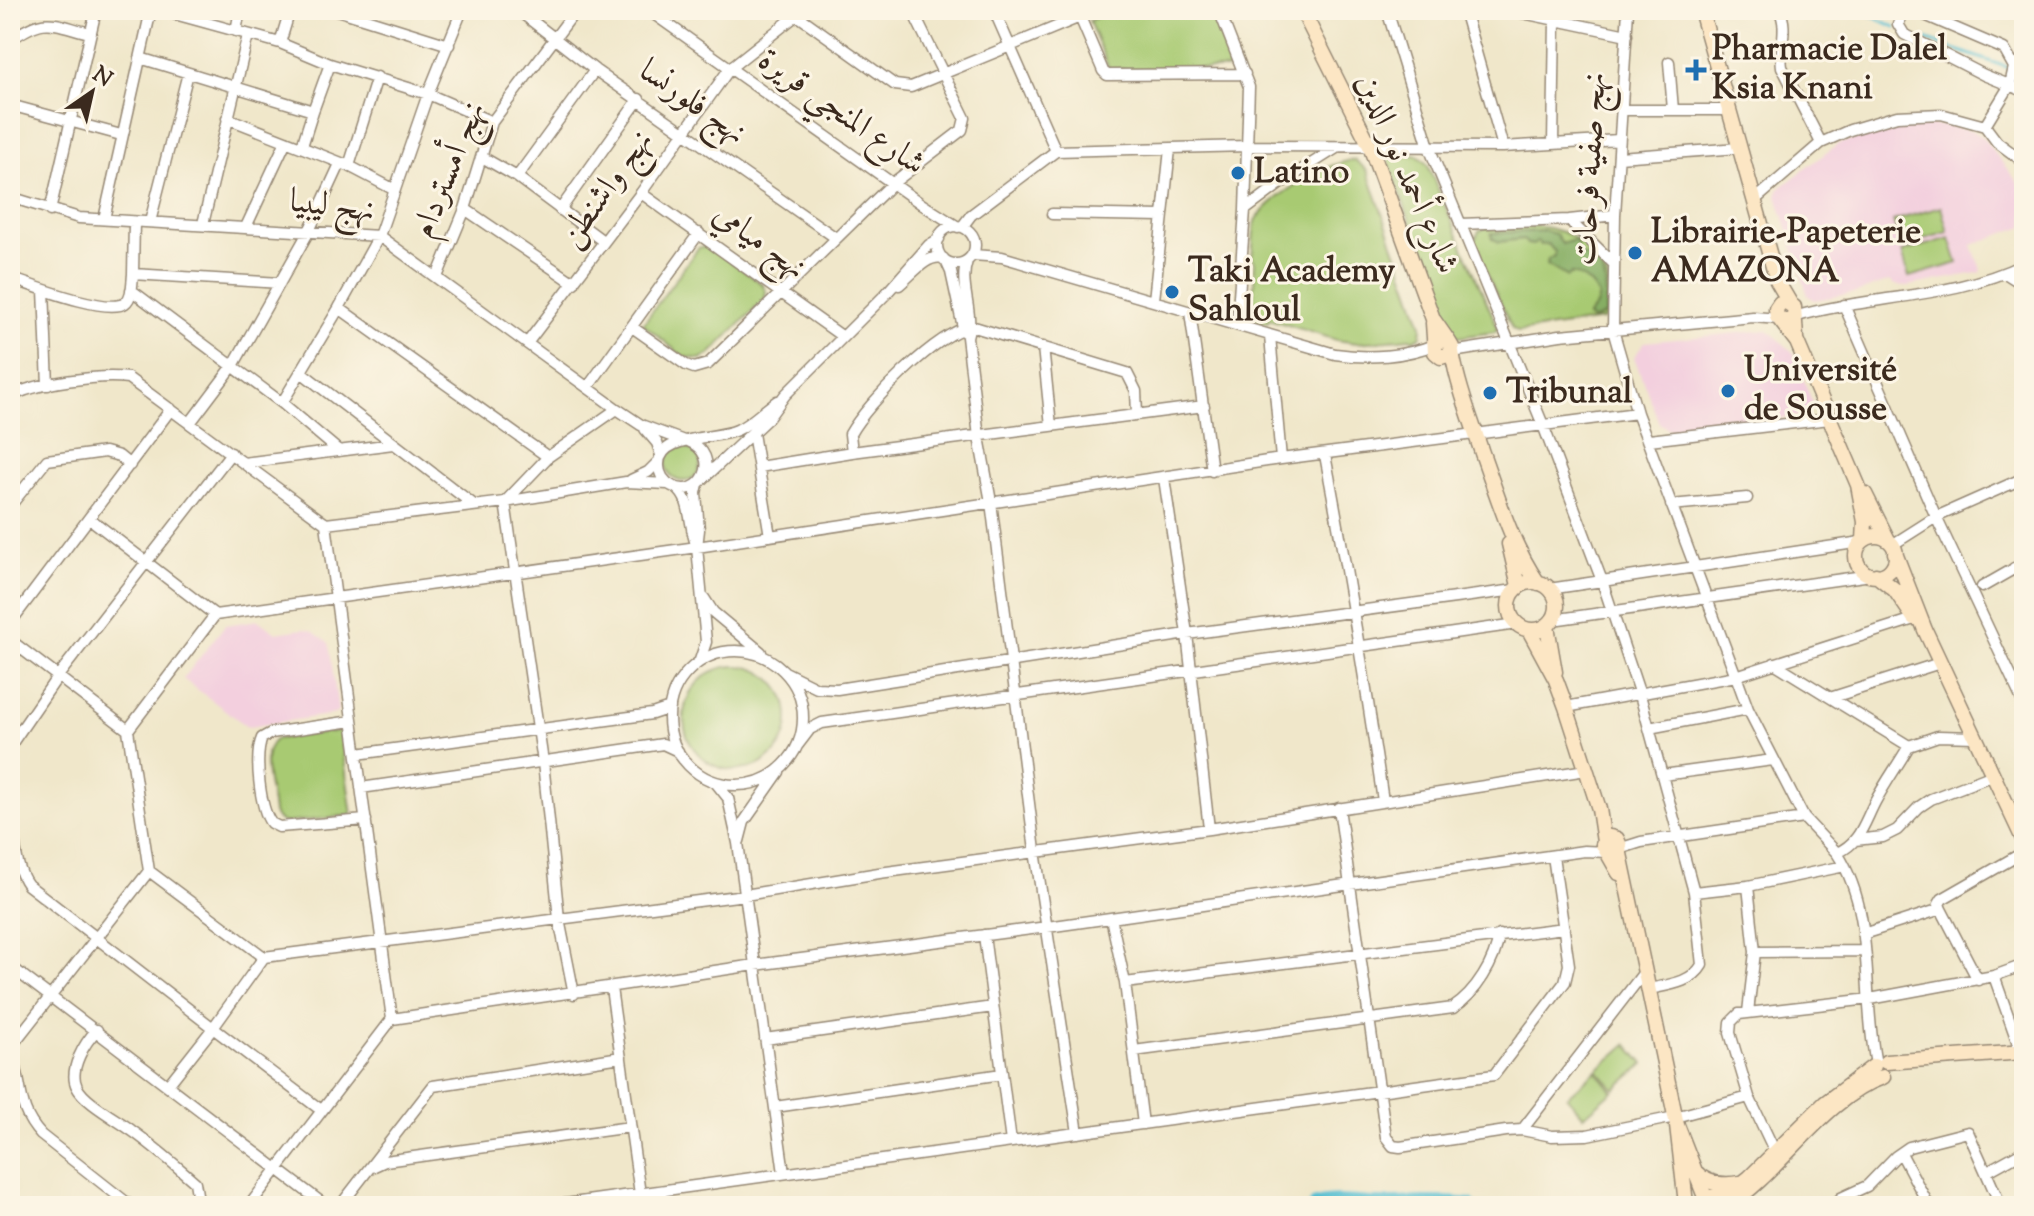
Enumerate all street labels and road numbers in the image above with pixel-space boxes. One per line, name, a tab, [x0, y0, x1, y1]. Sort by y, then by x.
street label: شارع المنجي قريرة	[745, 37, 935, 192]
street label: نهج فلورنسا	[626, 48, 756, 161]
street label: شارع أحمد نور الدين	[1341, 65, 1472, 283]
street label: نهج صفية فرحات	[1561, 71, 1624, 267]
street label: نهج أمستردام	[398, 93, 503, 247]
street label: نهج واشنطن	[547, 120, 669, 260]
street label: نهج ليبيا	[286, 177, 377, 240]
street label: نهج ميامي	[700, 191, 816, 295]

